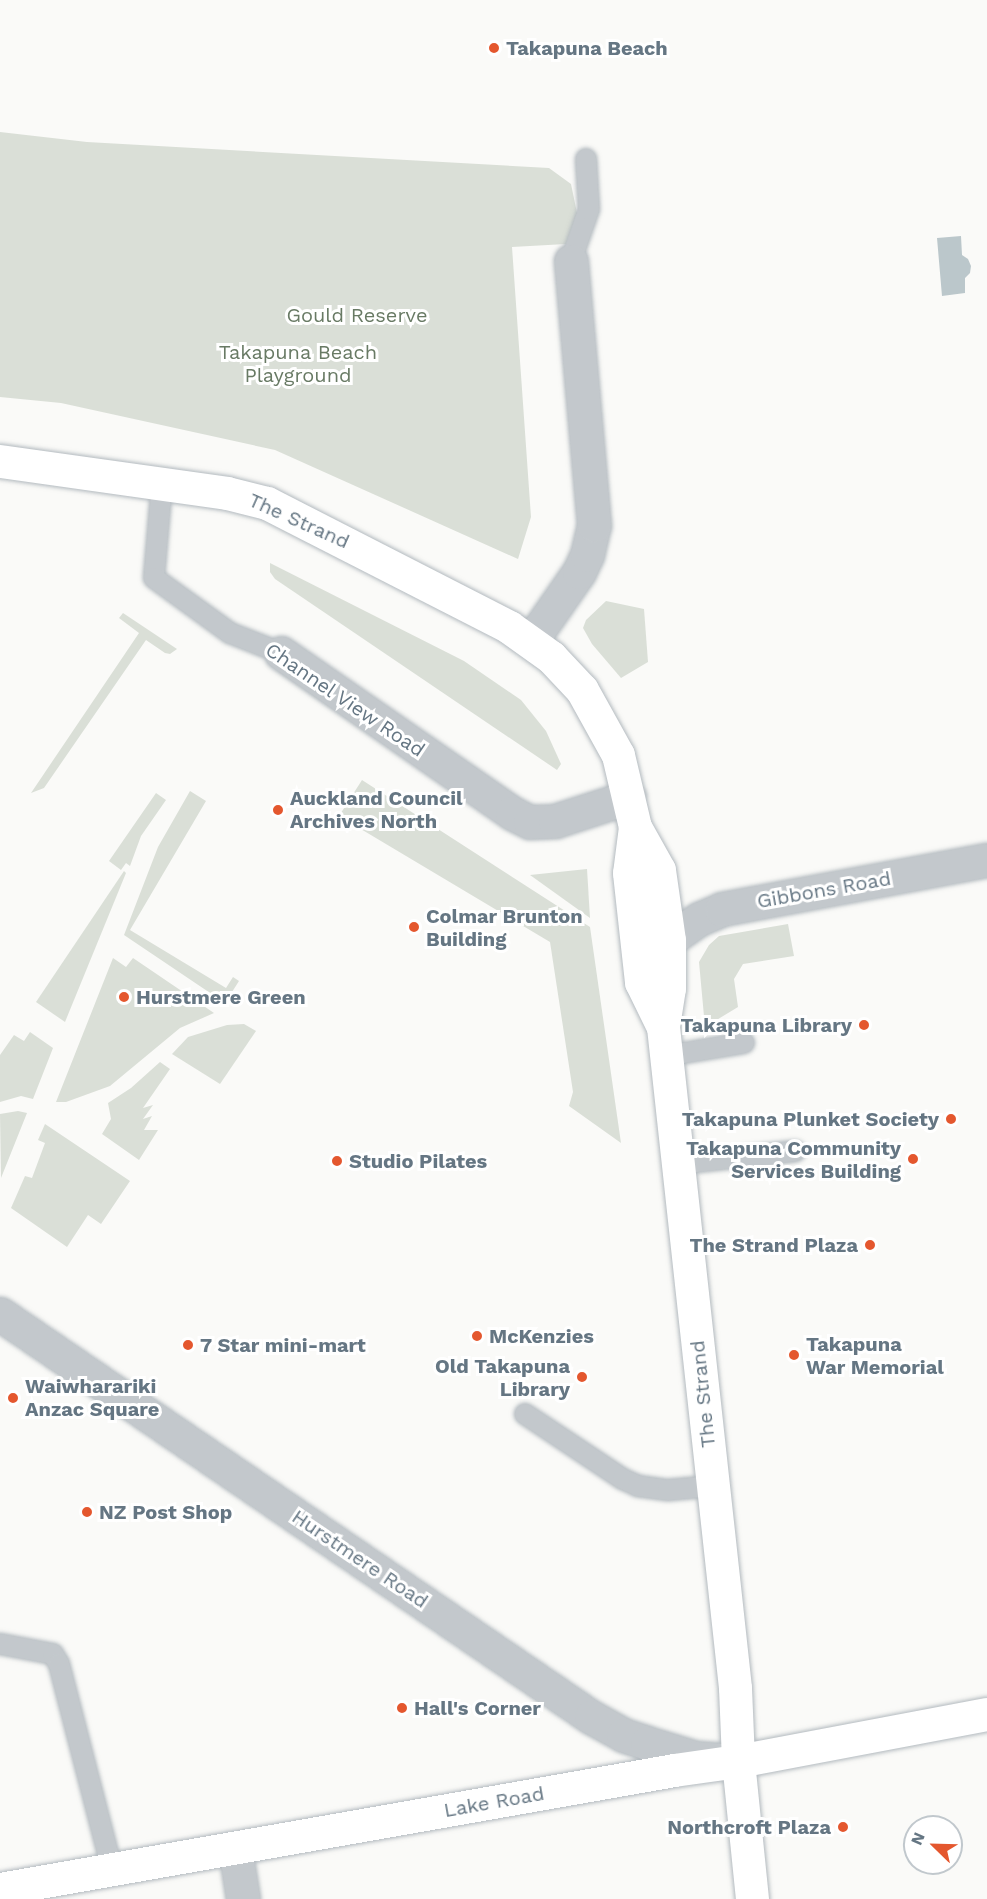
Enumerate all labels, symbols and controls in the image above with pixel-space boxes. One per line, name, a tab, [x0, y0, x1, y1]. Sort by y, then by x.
place label: Takapuna Beach	[506, 36, 668, 60]
marker: Takapuna Beach	[487, 41, 501, 55]
park label: Gould Reserve	[287, 303, 427, 327]
park label: Takapuna Beach Playground	[219, 341, 377, 388]
street label: The Strand	[245, 488, 353, 554]
street label: Channel View Road	[260, 637, 430, 763]
place label: Auckland Council Archives North	[290, 786, 463, 833]
marker: Auckland Council Archives North	[271, 803, 285, 817]
street label: Gibbons Road	[755, 866, 893, 914]
place label: Colmar Brunton Building	[426, 904, 583, 951]
marker: Colmar Brunton Building	[407, 920, 421, 934]
place label: Hurstmere Green	[136, 985, 306, 1009]
marker: Hurstmere Green	[117, 990, 131, 1004]
place label: Takapuna Library	[680, 1013, 852, 1037]
marker: Takapuna Library	[857, 1018, 871, 1032]
place label: Takapuna Plunket Society	[682, 1107, 939, 1131]
marker: Takapuna Plunket Society	[944, 1112, 958, 1126]
place label: Takapuna Community Services Building	[686, 1136, 901, 1183]
place label: Studio Pilates	[349, 1149, 487, 1173]
marker: Takapuna Community Services Building	[906, 1152, 920, 1166]
marker: Studio Pilates	[330, 1154, 344, 1168]
place label: The Strand Plaza	[689, 1233, 858, 1257]
marker: The Strand Plaza	[863, 1238, 877, 1252]
place label: McKenzies	[489, 1324, 594, 1348]
marker: McKenzies	[470, 1329, 484, 1343]
place label: Takapuna War Memorial	[806, 1332, 944, 1379]
place label: 7 Star mini-mart	[200, 1333, 367, 1357]
marker: 7 Star mini-mart	[181, 1338, 195, 1352]
street label: The Strand	[685, 1339, 721, 1449]
marker: Takapuna War Memorial	[787, 1348, 801, 1362]
place label: Old Takapuna Library	[435, 1354, 570, 1401]
marker: Old Takapuna Library	[575, 1370, 589, 1384]
place label: Waiwharariki Anzac Square	[25, 1374, 159, 1421]
marker: Waiwharariki Anzac Square	[6, 1391, 20, 1405]
place label: NZ Post Shop	[99, 1500, 232, 1524]
marker: NZ Post Shop	[80, 1505, 94, 1519]
street label: Hurstmere Road	[287, 1505, 433, 1613]
place label: Hall's Corner	[414, 1696, 541, 1720]
marker: Hall's Corner	[395, 1701, 409, 1715]
street label: Lake Road	[442, 1781, 546, 1823]
place label: Northcroft Plaza	[667, 1815, 831, 1839]
north arrow	[903, 1815, 963, 1875]
marker: Northcroft Plaza	[836, 1820, 850, 1834]
text: N	[907, 1829, 929, 1848]

